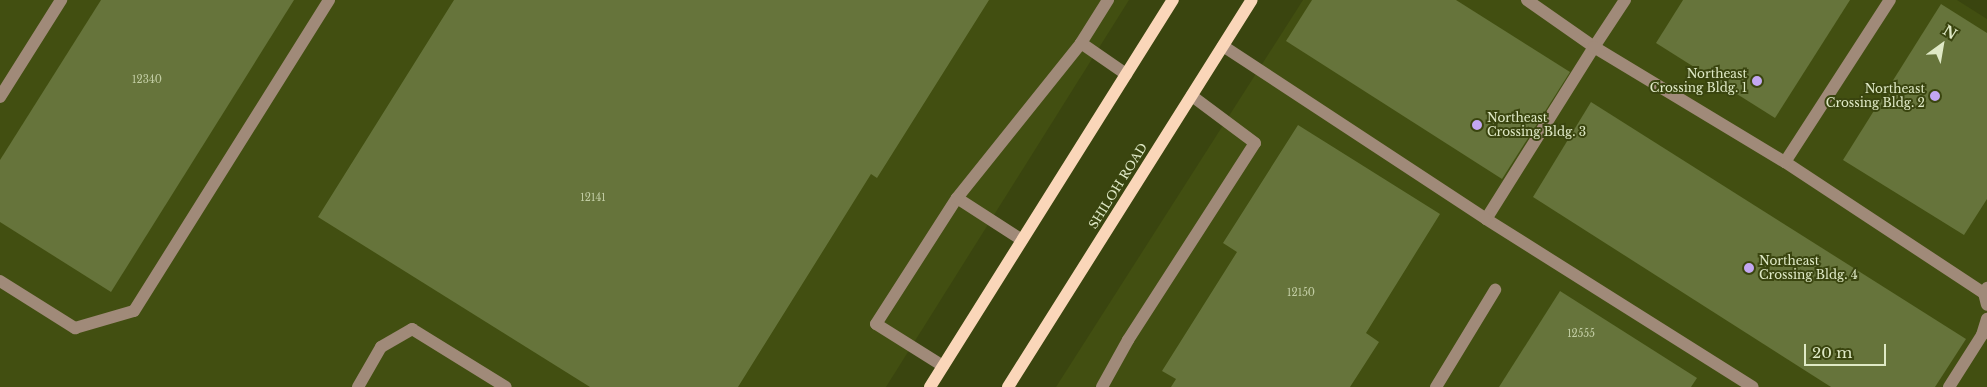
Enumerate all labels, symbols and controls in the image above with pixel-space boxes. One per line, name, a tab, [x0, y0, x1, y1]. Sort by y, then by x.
north arrow	[1917, 20, 1967, 70]
text: N	[1940, 21, 1960, 43]
place label: Northeast Crossing Bldg. 1	[1650, 67, 1747, 95]
house number: 12340	[132, 74, 162, 86]
marker: Northeast Crossing Bldg. 1	[1751, 75, 1763, 87]
place label: Northeast Crossing Bldg. 2	[1826, 82, 1925, 110]
marker: Northeast Crossing Bldg. 2	[1929, 90, 1941, 102]
place label: Northeast Crossing Bldg. 3	[1487, 111, 1586, 139]
marker: Northeast Crossing Bldg. 3	[1471, 119, 1483, 131]
street label: SHILOH ROAD	[1086, 141, 1150, 231]
house number: 12141	[580, 192, 606, 204]
place label: Northeast Crossing Bldg. 4	[1759, 254, 1858, 282]
marker: Northeast Crossing Bldg. 4	[1743, 262, 1755, 274]
house number: 12150	[1287, 287, 1315, 299]
house number: 12555	[1567, 328, 1595, 340]
scale bar	[1807, 334, 1890, 366]
text: 20 m	[1812, 343, 1852, 362]

